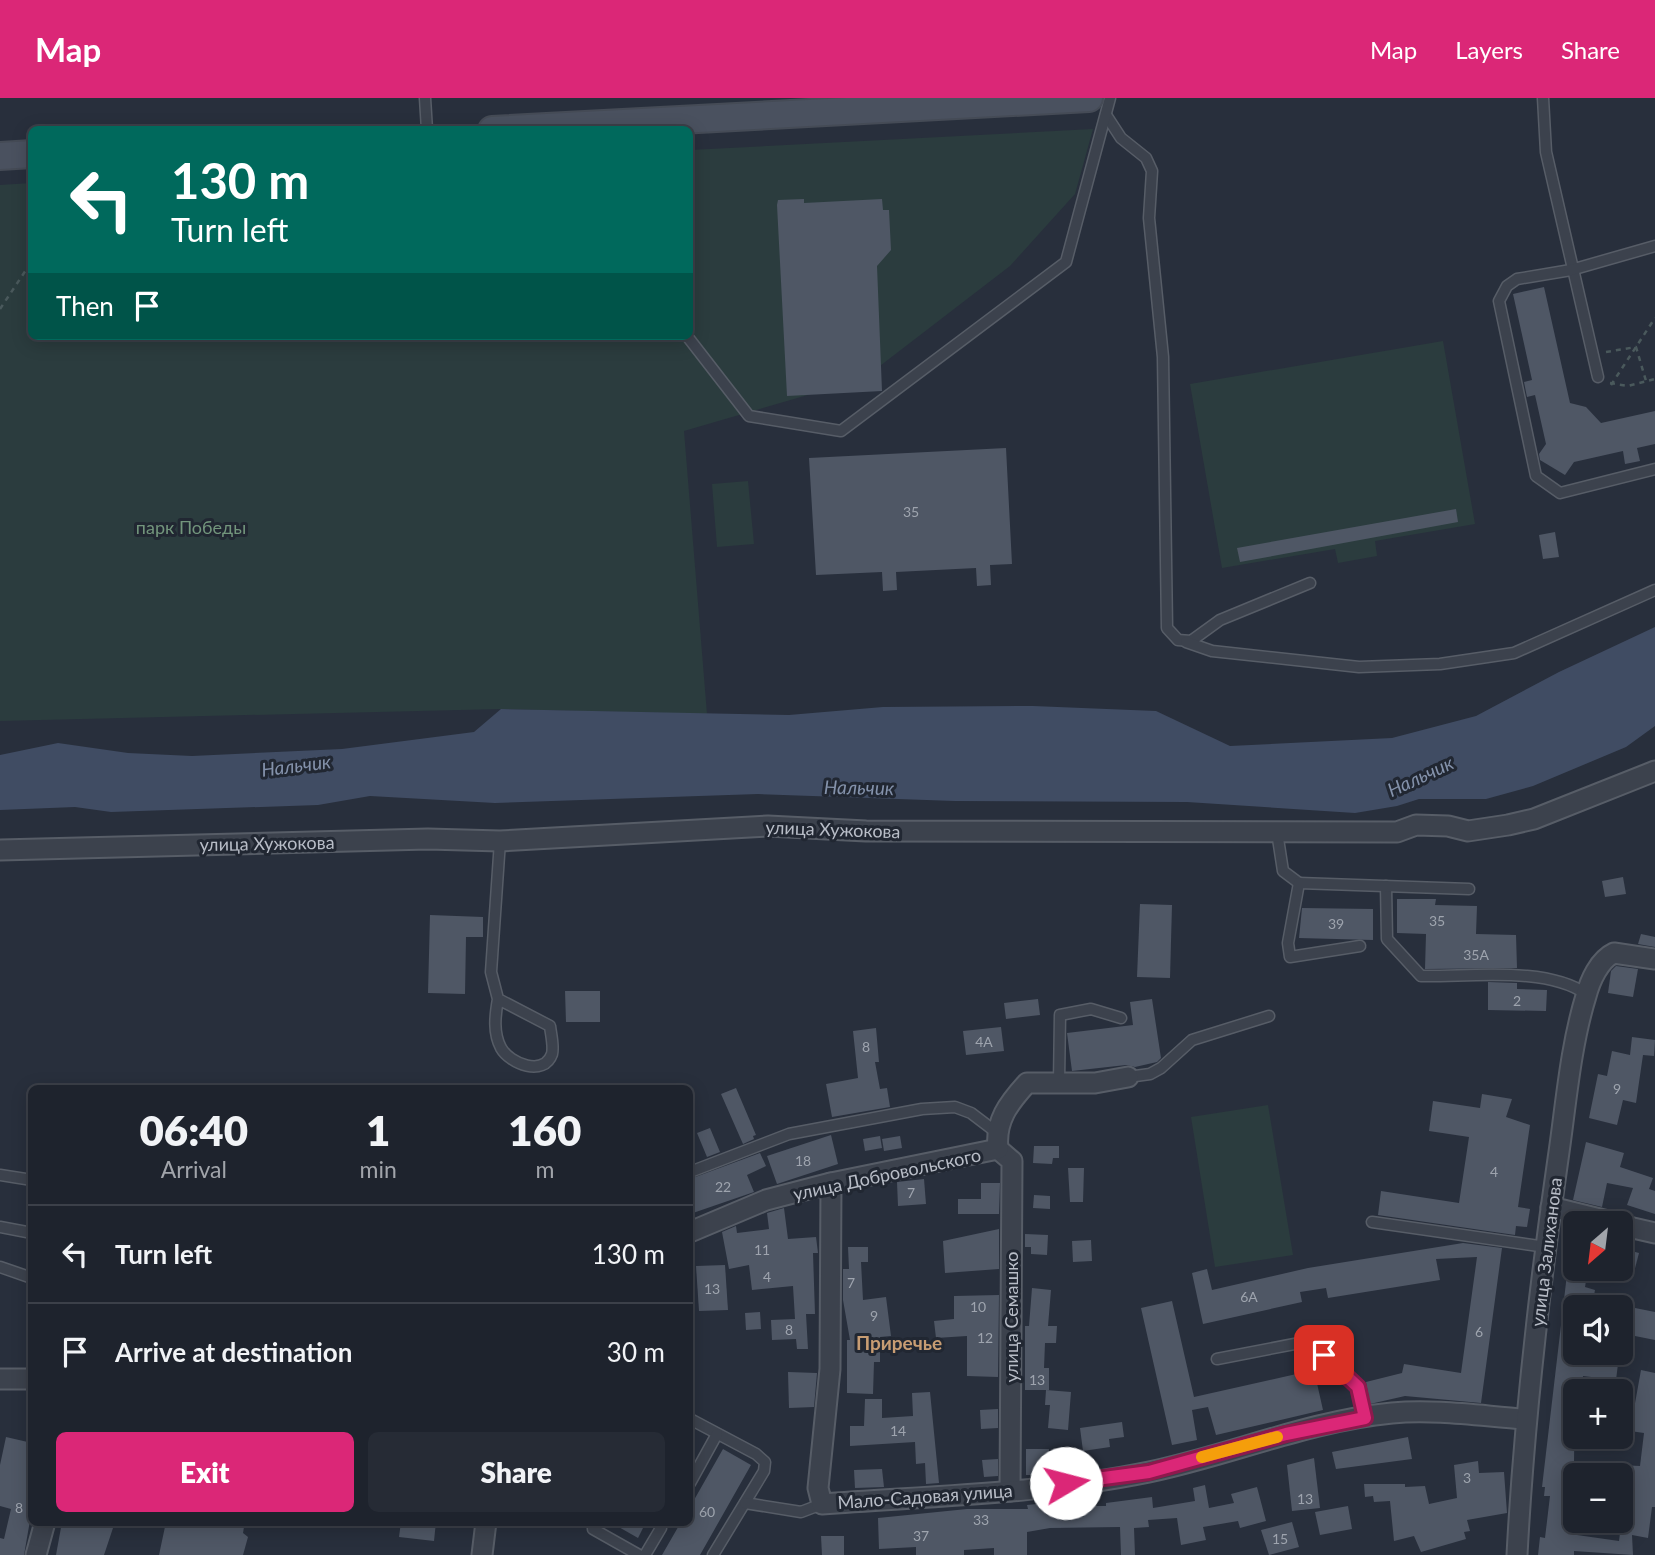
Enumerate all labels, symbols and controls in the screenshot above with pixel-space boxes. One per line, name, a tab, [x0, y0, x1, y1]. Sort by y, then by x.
text: Map	[35, 29, 101, 69]
text: Map	[1370, 35, 1417, 64]
text: Layers	[1455, 35, 1523, 64]
text: Share	[1561, 35, 1620, 64]
text: 130 m	[171, 151, 309, 209]
icon: left	[56, 154, 147, 245]
text: Turn left	[171, 210, 288, 249]
icon: arrive	[128, 287, 166, 325]
text: Then	[56, 290, 114, 322]
house number: 35	[903, 503, 919, 520]
park label: парк Победы	[136, 516, 246, 538]
water label: Нальчик	[260, 749, 333, 781]
water label: Нальчик	[1383, 750, 1457, 801]
water label: Нальчик	[824, 775, 895, 799]
street label: улица Хужокова	[765, 816, 901, 842]
street label: улица Хужокова	[199, 831, 335, 855]
house number: 35	[1429, 912, 1445, 929]
house number: 39	[1328, 915, 1344, 932]
house number: 35А	[1463, 946, 1489, 963]
house number: 2	[1513, 992, 1521, 1009]
house number: 4А	[975, 1033, 993, 1050]
house number: 8	[862, 1038, 870, 1055]
house number: 9	[1613, 1080, 1621, 1097]
text: 06:40	[140, 1105, 248, 1155]
text: 1	[366, 1105, 390, 1155]
text: 160	[508, 1105, 581, 1155]
street label: улица Добровольского	[791, 1143, 983, 1205]
house number: 18	[795, 1152, 811, 1169]
text: Arrival	[161, 1155, 227, 1183]
text: min	[360, 1155, 397, 1183]
text: m	[535, 1155, 554, 1183]
house number: 4	[1490, 1163, 1498, 1180]
street label: улица Залиханова	[1526, 1176, 1566, 1328]
house number: 22	[715, 1178, 731, 1195]
house number: 7	[907, 1184, 915, 1201]
north arrow	[1563, 1211, 1633, 1281]
map controls	[1563, 1211, 1633, 1533]
icon: left	[56, 1235, 94, 1273]
text: Turn left	[115, 1238, 212, 1270]
text: 130 m	[592, 1238, 665, 1270]
house number: 11	[754, 1241, 770, 1258]
street label: улица Семашко	[1000, 1252, 1022, 1382]
house number: 4	[763, 1268, 771, 1285]
house number: 7	[847, 1274, 855, 1291]
house number: 13	[704, 1280, 720, 1297]
house number: 6А	[1240, 1288, 1258, 1305]
button: sound	[1563, 1295, 1633, 1365]
house number: 10	[970, 1298, 986, 1315]
house number: 9	[870, 1307, 878, 1324]
house number: 8	[785, 1321, 793, 1338]
house number: 6	[1475, 1323, 1483, 1340]
pin	[1294, 1325, 1354, 1385]
house number: 12	[977, 1329, 993, 1346]
district label: Приречье	[856, 1331, 942, 1354]
icon: arrive	[56, 1333, 94, 1371]
text: Arrive at destination	[115, 1336, 352, 1368]
text: 30 m	[607, 1336, 665, 1368]
icon: arrive	[1305, 1336, 1343, 1374]
house number: 13	[1029, 1371, 1045, 1388]
button: +	[1563, 1379, 1633, 1449]
house number: 14	[890, 1422, 906, 1439]
button: Exit	[56, 1432, 354, 1512]
button: Share	[368, 1432, 665, 1512]
position arrow	[1029, 1446, 1103, 1520]
button: −	[1563, 1463, 1633, 1533]
house number: 3	[1463, 1469, 1471, 1486]
street label: Мало-Садовая улица	[837, 1479, 1013, 1513]
house number: 13	[1297, 1490, 1313, 1507]
house number: 8	[15, 1499, 23, 1516]
house number: 60	[699, 1503, 715, 1520]
house number: 33	[973, 1511, 989, 1528]
house number: 37	[913, 1527, 929, 1544]
house number: 15	[1272, 1530, 1288, 1547]

